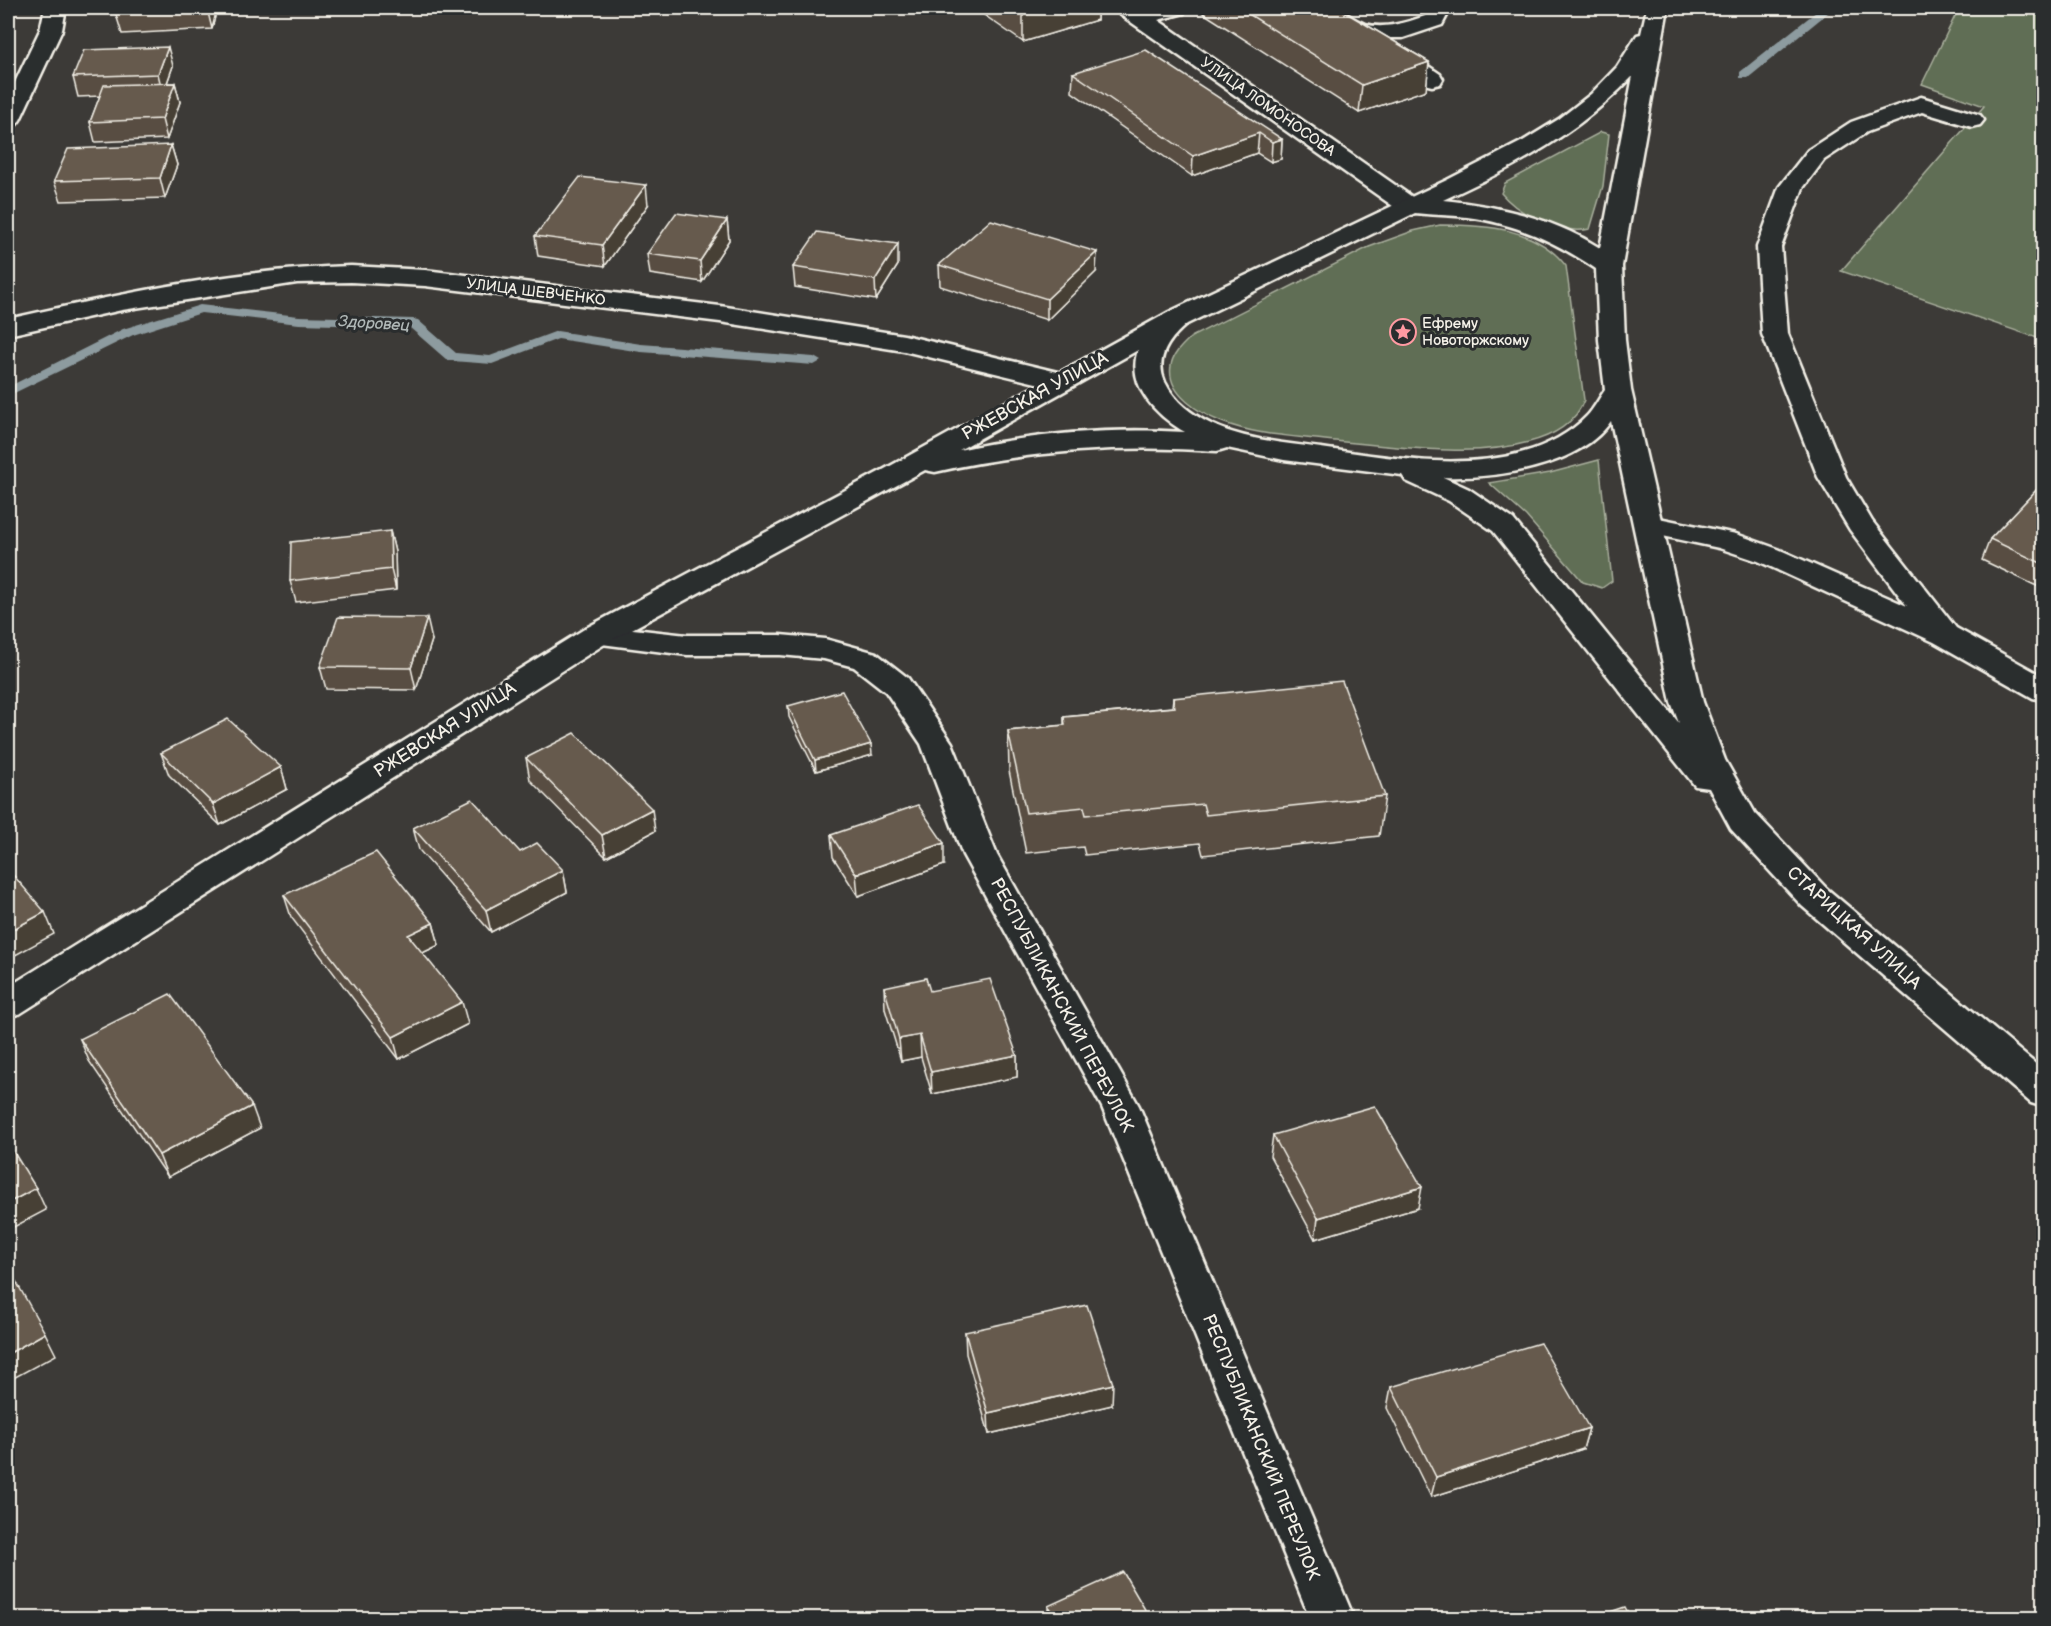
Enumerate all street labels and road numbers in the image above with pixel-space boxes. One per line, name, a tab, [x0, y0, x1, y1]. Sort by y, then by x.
street label: УЛИЦА ЛОМОНОСОВА	[1197, 53, 1340, 161]
street label: УЛИЦА ШЕВЧЕНКО	[465, 274, 607, 310]
street label: РЖЕВСКАЯ УЛИЦА	[958, 347, 1112, 445]
street label: РЖЕВСКАЯ УЛИЦА	[370, 678, 520, 782]
street label: СТАРИЦКАЯ УЛИЦА	[1783, 862, 1925, 994]
street label: РЕСПУБЛИКАНСКИЙ ПЕРЕУЛОК	[986, 874, 1138, 1136]
street label: РЕСПУБЛИКАНСКИЙ ПЕРЕУЛОК	[1198, 1311, 1324, 1583]

